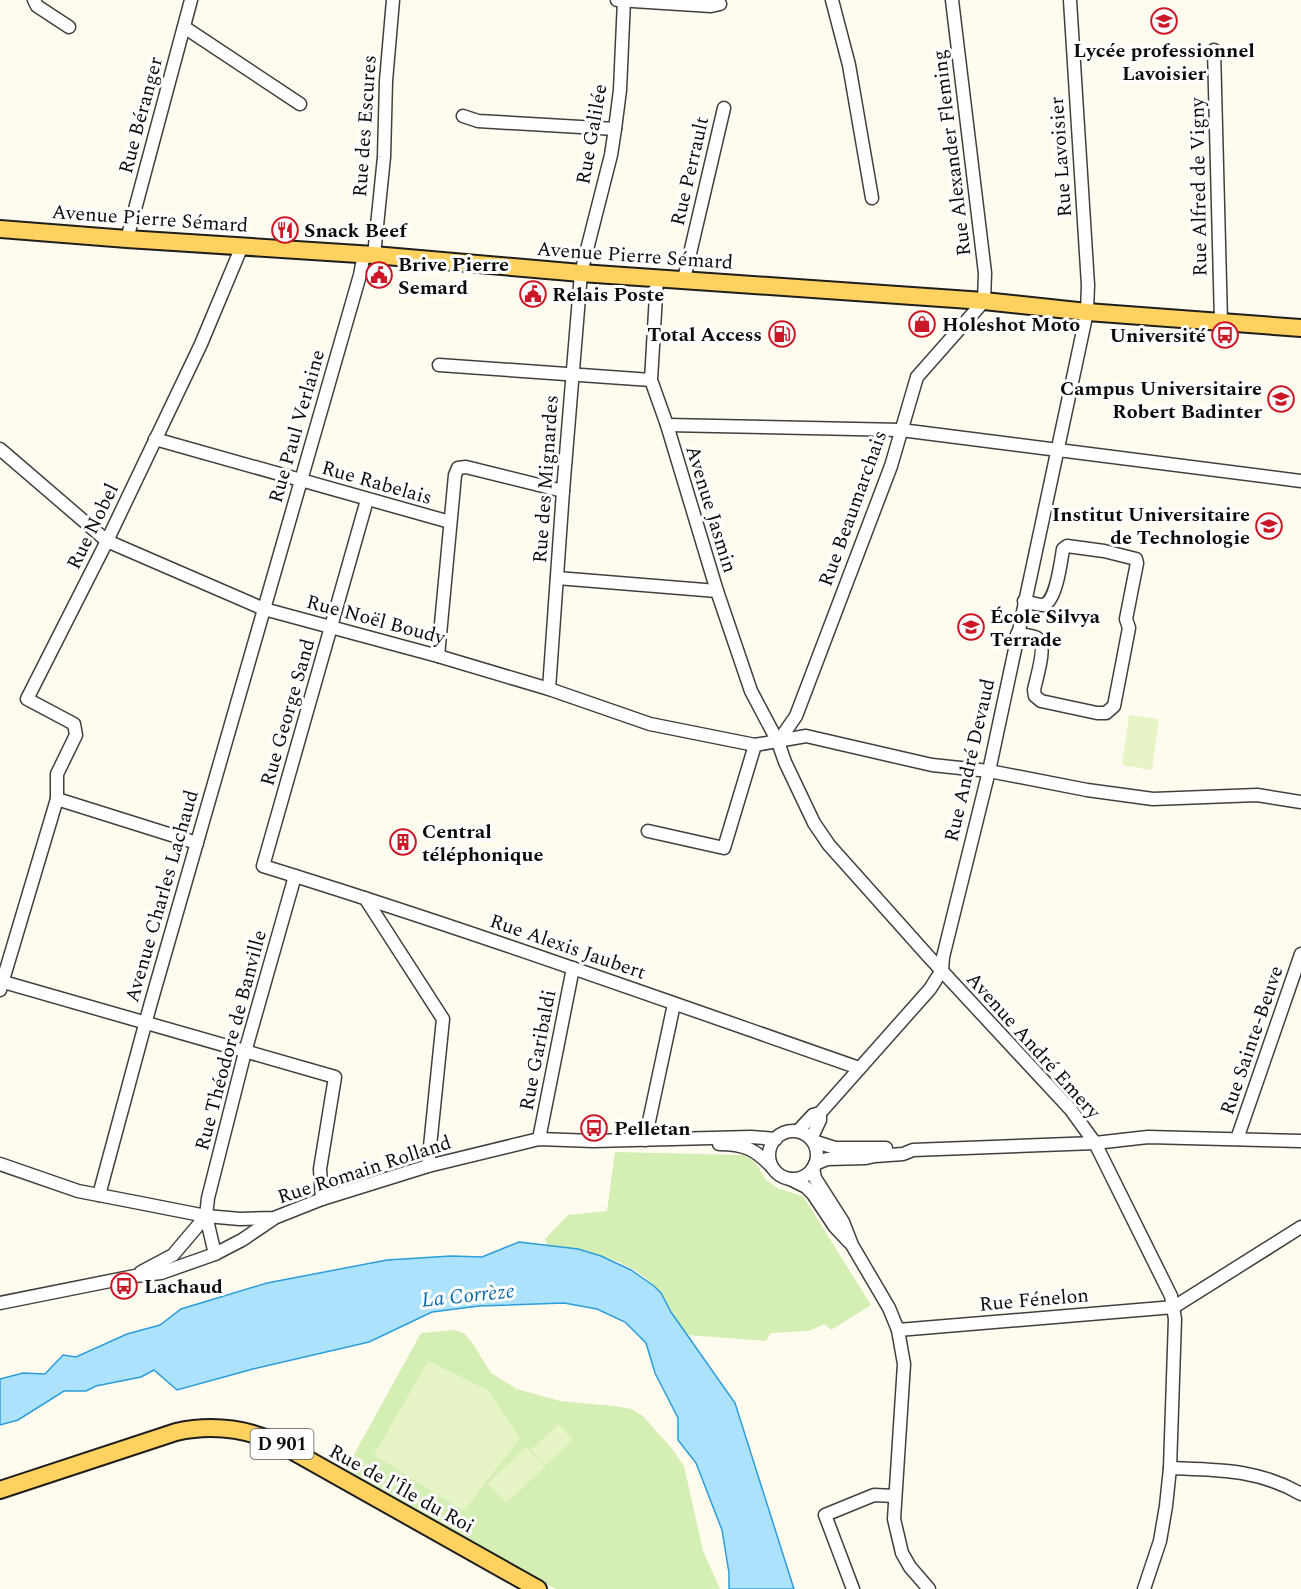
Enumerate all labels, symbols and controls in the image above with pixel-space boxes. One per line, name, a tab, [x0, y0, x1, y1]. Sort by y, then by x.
school or university icon: Lycée professionnel Lavoisier	[1149, 6, 1179, 36]
place label: Lycée professionnel Lavoisier	[1073, 36, 1255, 89]
street label: Rue Alexander Fleming	[924, 48, 980, 258]
street label: Rue Béranger	[111, 53, 171, 177]
street label: Rue des Escures	[345, 54, 385, 198]
street label: Rue Galilée	[568, 82, 616, 187]
street label: Rue Lavoisier	[1042, 96, 1080, 218]
street label: Rue Alfred de Vigny	[1182, 96, 1216, 277]
street label: Rue Perrault	[663, 114, 717, 229]
street label: Avenue Pierre Sémard	[51, 197, 249, 241]
restaurant icon: Snack Beef	[270, 215, 300, 245]
place label: Snack Beef	[304, 216, 408, 246]
street label: Avenue Pierre Sémard	[536, 234, 734, 278]
place label: Brive Pierre Semard	[398, 250, 509, 303]
public building icon: Brive Pierre Semard	[364, 260, 394, 290]
public building icon: Relais Poste	[518, 279, 548, 309]
place label: Relais Poste	[552, 280, 664, 310]
shop icon: Holeshot Moto	[907, 309, 937, 339]
place label: Holeshot Moto	[942, 310, 1080, 340]
fuel station icon: Total Access	[767, 319, 797, 349]
place label: Total Access	[647, 320, 762, 350]
bus stop icon: Université	[1210, 320, 1240, 350]
place label: Université	[1109, 321, 1206, 351]
street label: Rue Paul Verlaine	[261, 346, 333, 506]
place label: Campus Universitaire Robert Badinter	[1060, 374, 1262, 427]
school or university icon: Campus Universitaire Robert Badinter	[1266, 384, 1296, 414]
street label: Rue des Mignardes	[525, 394, 567, 564]
street label: Rue Beaumarchais	[811, 426, 895, 590]
street label: Avenue Jasmin	[677, 442, 745, 577]
street label: Rue Rabelais	[318, 453, 436, 513]
street label: Rue Nobel	[59, 478, 127, 575]
place label: Institut Universitaire de Technologie	[1052, 500, 1250, 553]
school or university icon: Institut Universitaire de Technologie	[1254, 511, 1284, 541]
street label: Rue Noël Boudy	[303, 587, 450, 653]
place label: École Silvya Terrade	[990, 602, 1101, 655]
school or university icon: École Silvya Terrade	[956, 612, 986, 642]
street label: Rue George Sand	[253, 635, 323, 789]
street label: Rue André Devaud	[937, 676, 1003, 845]
street label: Avenue Charles Lachaud	[117, 787, 207, 1006]
place label: Central téléphonique	[422, 817, 543, 870]
building icon: Central téléphonique	[388, 827, 418, 857]
street label: Rue Alexis Jaubert	[486, 906, 650, 988]
street label: Rue Théodore de Banville	[187, 927, 275, 1154]
street label: Rue Sainte-Beuve	[1212, 962, 1291, 1119]
street label: Avenue André Emery	[959, 965, 1109, 1127]
street label: Rue Garibaldi	[512, 987, 564, 1113]
bus stop icon: Pelletan	[579, 1113, 609, 1143]
place label: Pelletan	[614, 1114, 691, 1144]
street label: Rue Romain Rolland	[273, 1128, 455, 1212]
bus stop icon: Lachaud	[109, 1271, 139, 1301]
place label: Lachaud	[144, 1272, 223, 1302]
water label: La Corrèze	[420, 1275, 516, 1317]
street label: Rue Fénelon	[978, 1280, 1090, 1320]
road number: D 901	[250, 1429, 314, 1459]
street label: Rue de l'Île du Roi	[323, 1437, 480, 1541]

